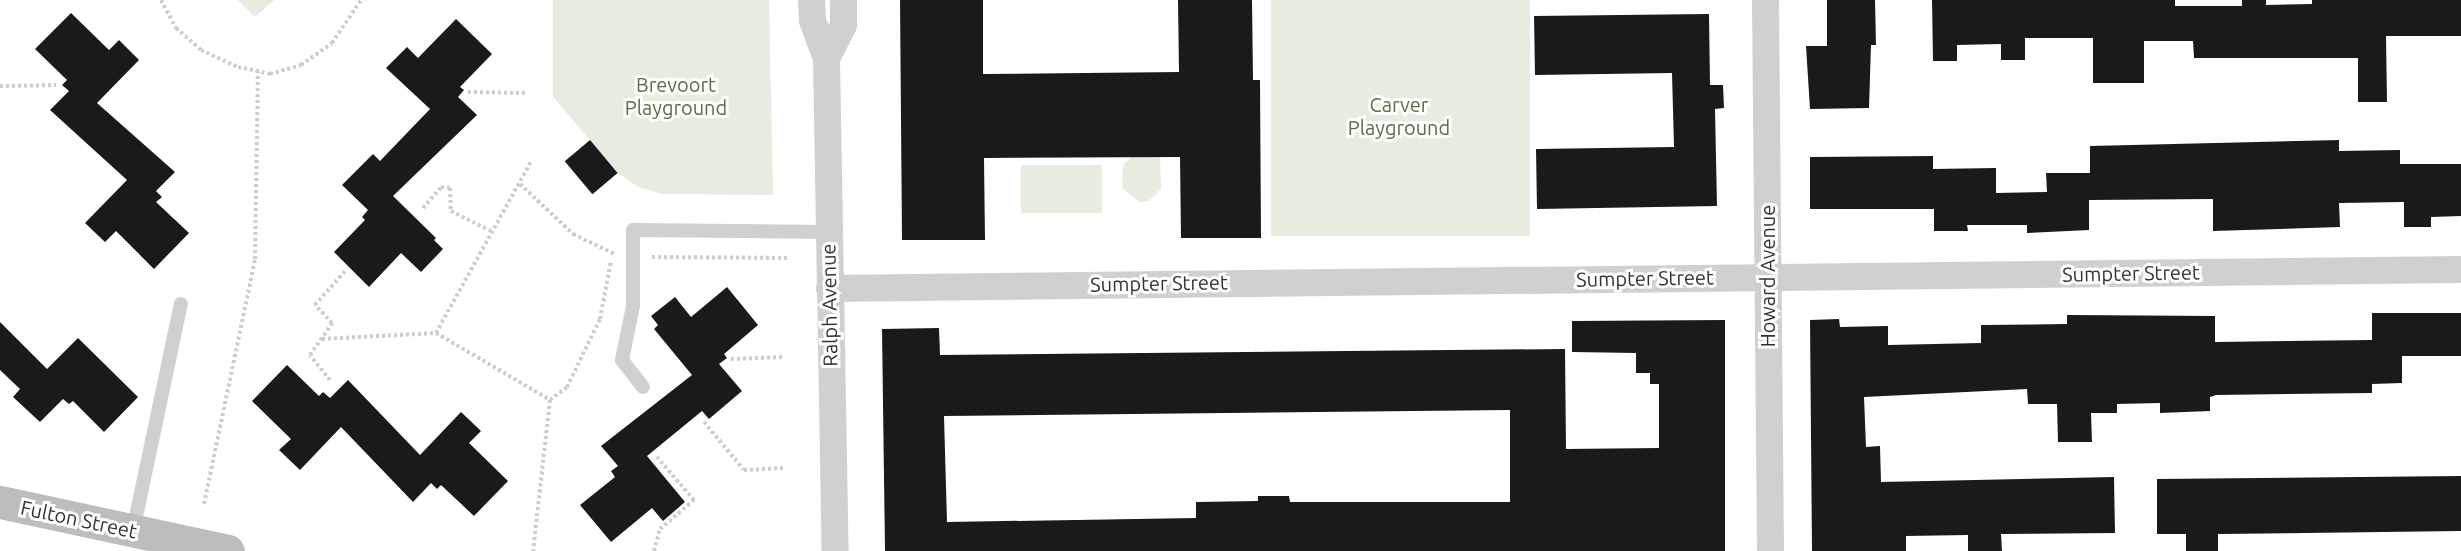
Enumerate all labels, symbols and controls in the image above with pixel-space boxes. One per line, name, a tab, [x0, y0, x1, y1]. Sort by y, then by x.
park label: Brevoort Playground	[625, 72, 727, 119]
park label: Carver Playground	[1348, 93, 1450, 140]
street label: Howard Avenue	[1755, 205, 1779, 347]
street label: Ralph Avenue	[816, 243, 842, 367]
street label: Sumpter Street	[2062, 260, 2200, 286]
street label: Sumpter Street	[1576, 265, 1714, 291]
street label: Sumpter Street	[1090, 270, 1228, 296]
street label: Fulton Street	[19, 495, 139, 543]

